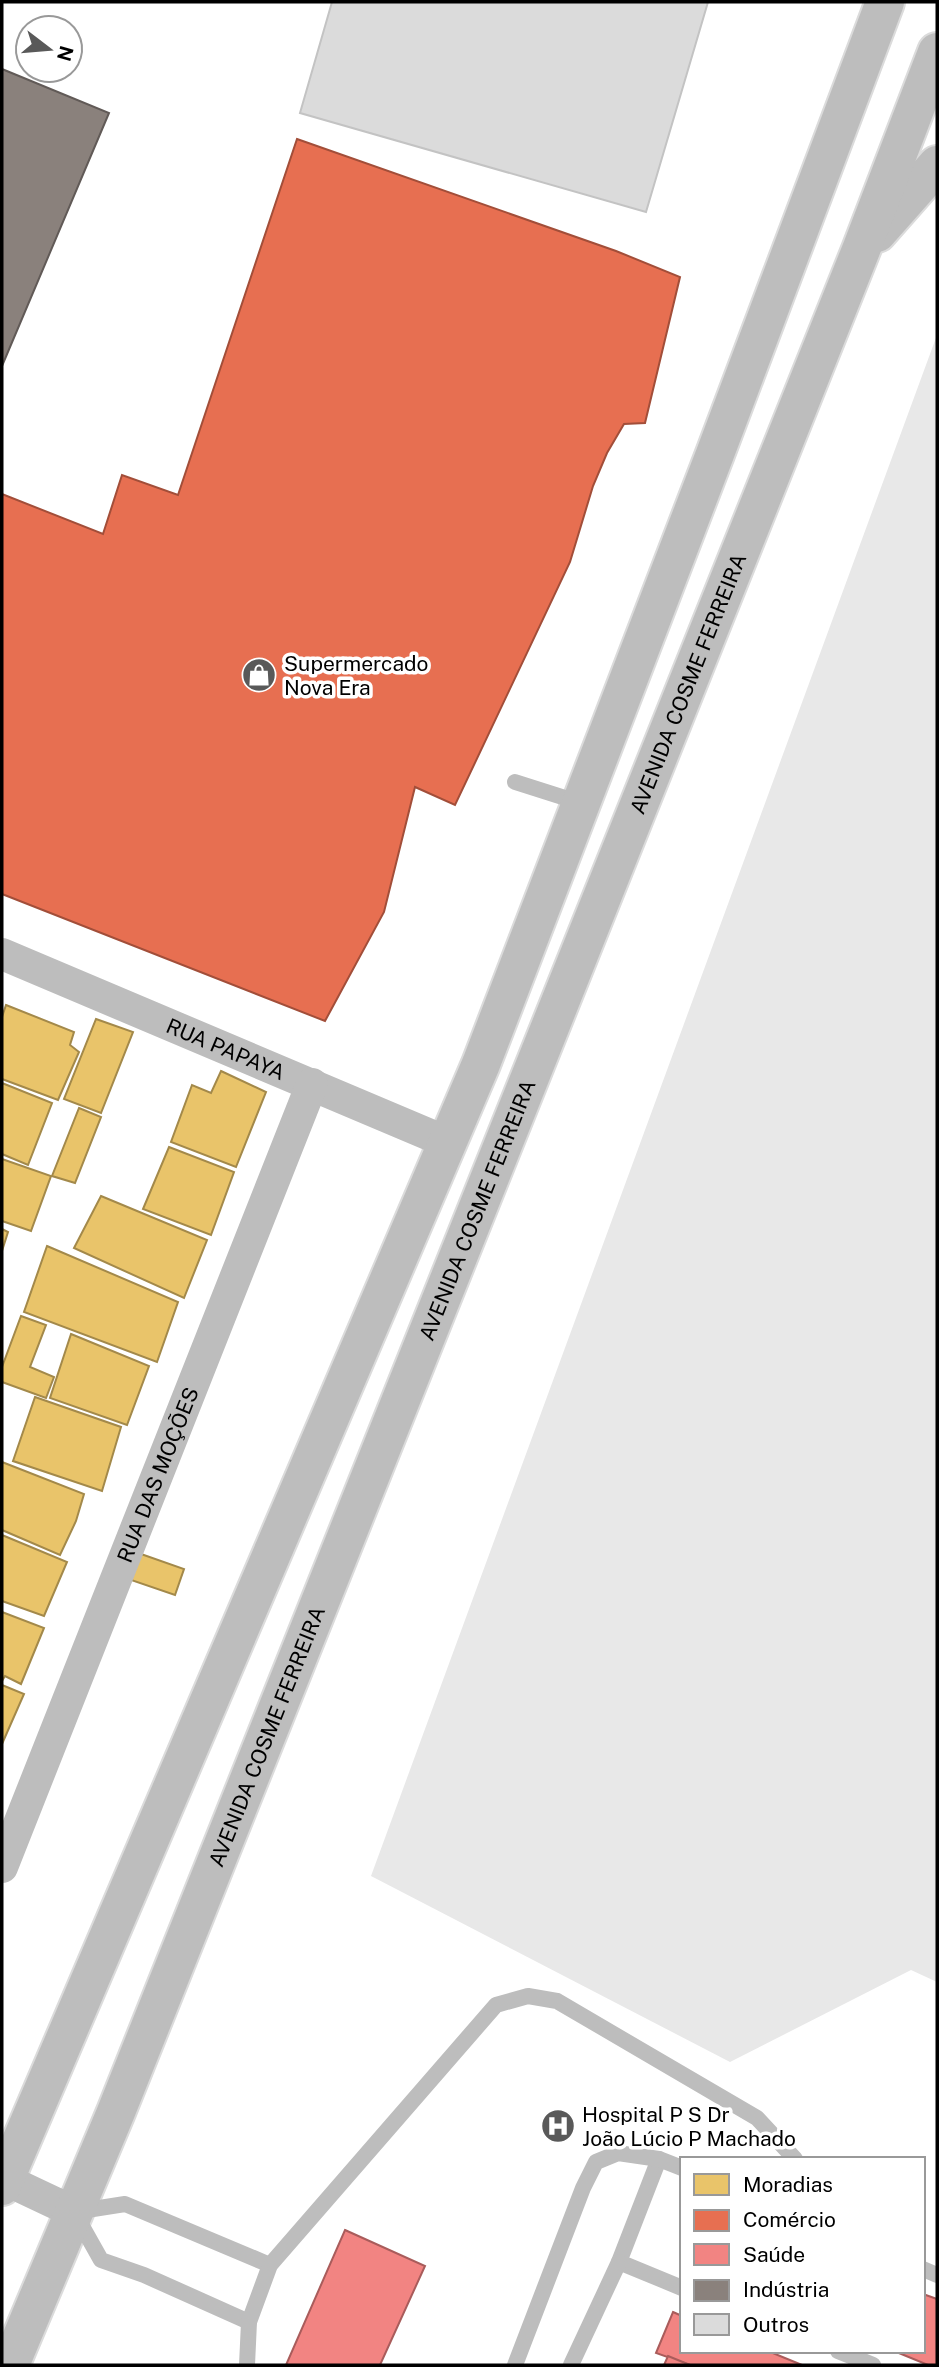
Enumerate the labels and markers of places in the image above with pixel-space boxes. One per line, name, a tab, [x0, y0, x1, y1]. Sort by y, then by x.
place label: Supermercado Nova Era	[284, 651, 428, 700]
shop icon: Supermercado Nova Era	[240, 656, 278, 694]
place label: Hospital P S Dr João Lúcio P Machado	[582, 2102, 796, 2151]
hospital icon: Hospital P S Dr João Lúcio P Machado	[539, 2107, 577, 2145]

